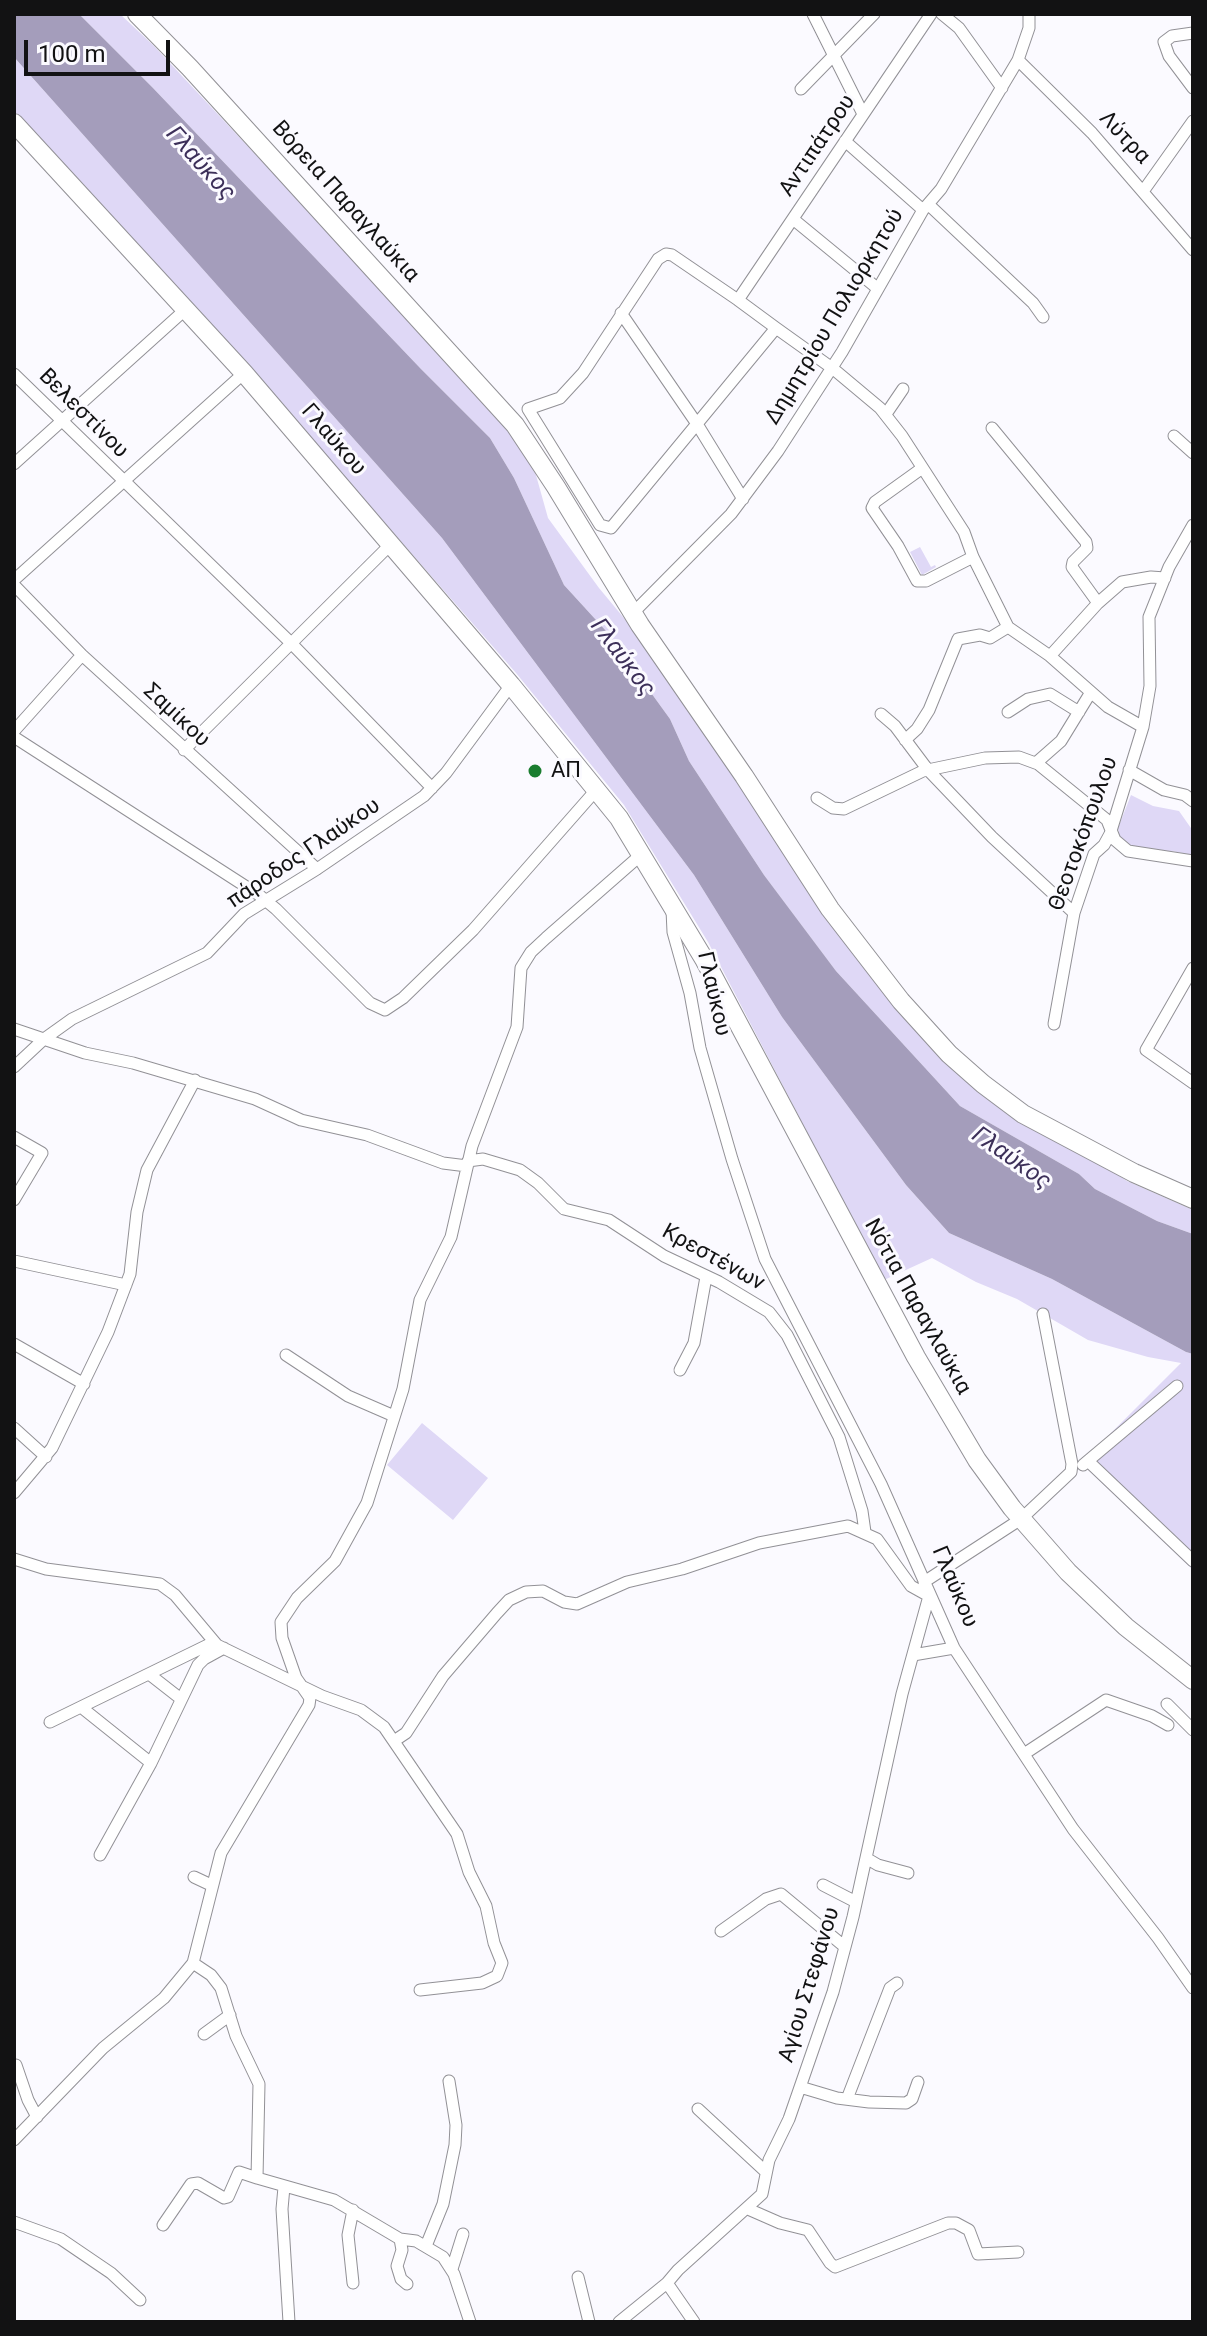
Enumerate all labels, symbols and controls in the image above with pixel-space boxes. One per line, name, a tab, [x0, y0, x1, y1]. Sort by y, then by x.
scale bar	[28, 24, 174, 74]
text: 100 m	[38, 40, 105, 68]
street label: Αντιπάτρου	[774, 90, 862, 202]
street label: Λύτρα	[1093, 106, 1155, 170]
street label: Βόρεια Παραγλαύκια	[266, 116, 424, 288]
water label: Γλαύκος	[159, 121, 241, 207]
street label: Δημητρίου Πολιορκητού	[760, 204, 910, 430]
street label: Βελεστίνου	[33, 364, 133, 464]
street label: Γλαύκου	[295, 399, 371, 481]
water label: Γλαύκος	[583, 613, 661, 703]
street label: Σαμίκου	[137, 679, 215, 753]
street label: Θεοτοκόπουλου	[1044, 753, 1124, 915]
place label: ΑΠ	[551, 758, 581, 784]
marker: ΑΠ	[526, 762, 544, 780]
street label: πάροδος Γλαύκου	[223, 793, 385, 915]
street label: Γλαύκου	[691, 949, 735, 1039]
water label: Γλαύκος	[966, 1121, 1056, 1197]
street label: Νότια Παραγλαύκια	[858, 1215, 976, 1399]
street label: Κρεστένων	[657, 1219, 769, 1297]
street label: Γλαύκου	[925, 1542, 983, 1632]
street label: Αγίου Στεφάνου	[774, 1904, 846, 2066]

